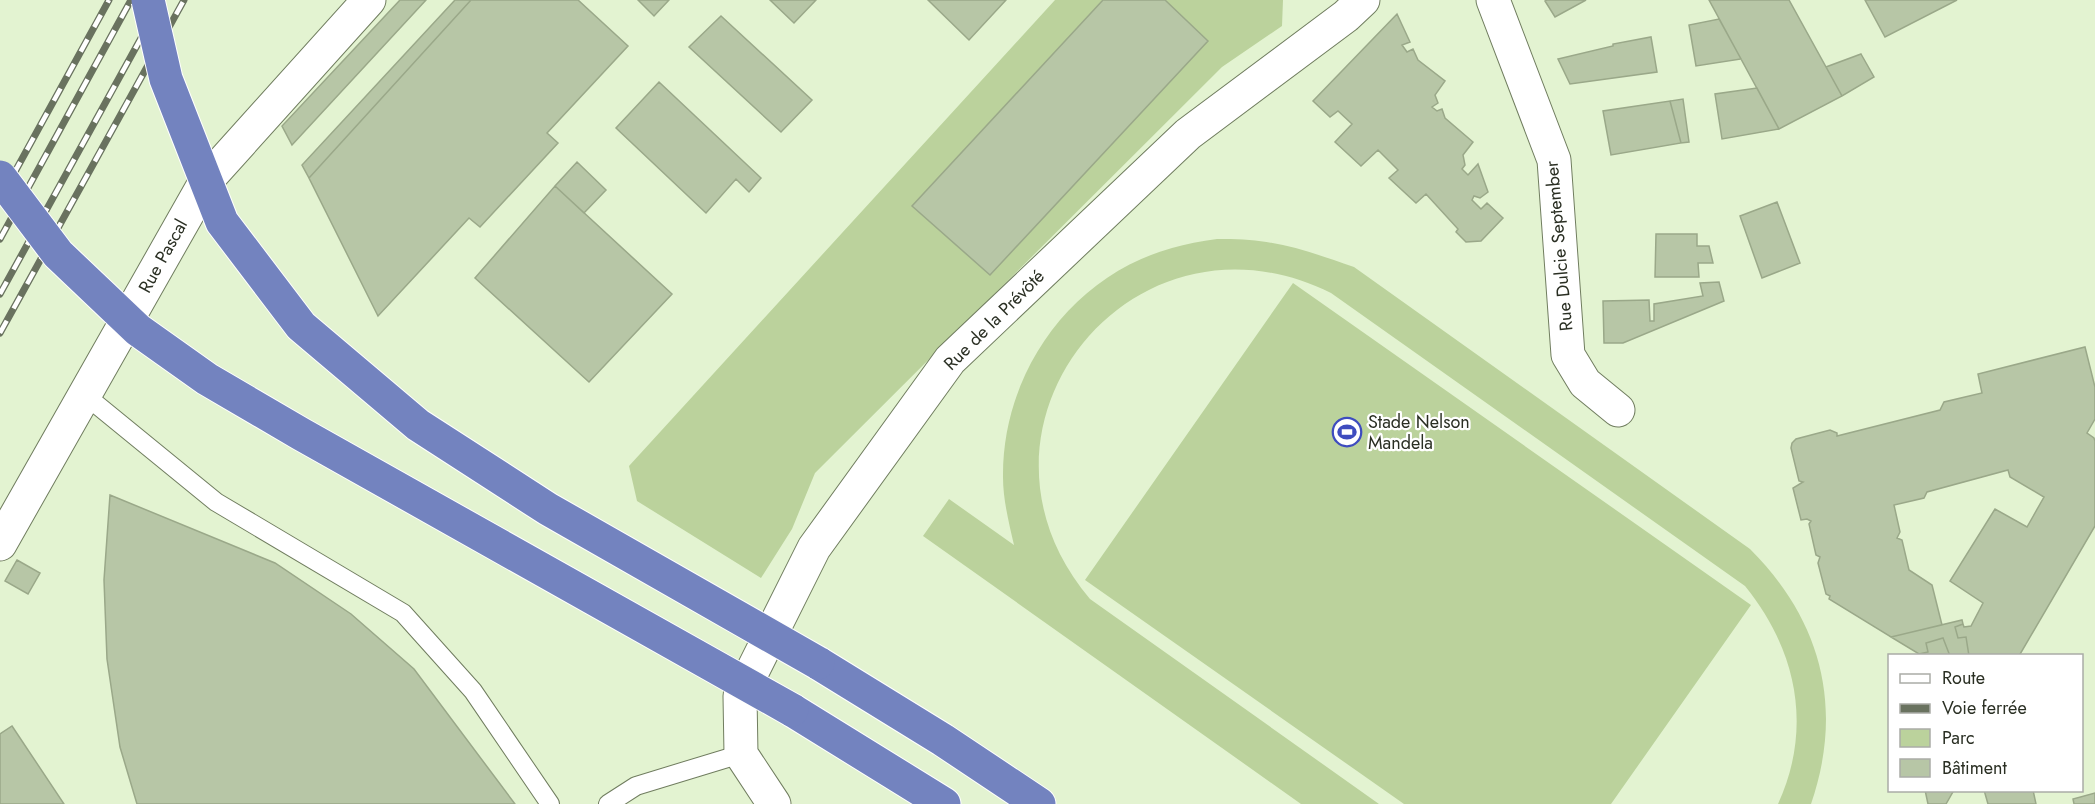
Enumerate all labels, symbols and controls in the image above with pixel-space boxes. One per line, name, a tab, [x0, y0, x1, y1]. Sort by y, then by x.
street label: Rue Dulcie September	[1539, 159, 1579, 332]
street label: Rue Pascal	[132, 214, 194, 298]
street label: Rue de la Prévôté	[938, 264, 1050, 376]
place label: Stade Nelson Mandela	[1368, 409, 1470, 456]
sports icon: Stade Nelson Mandela	[1331, 416, 1363, 448]
legend	[1888, 654, 2083, 792]
text: Route	[1942, 665, 1985, 691]
text: Voie ferrée	[1942, 695, 2027, 721]
text: Parc	[1942, 725, 1975, 751]
text: Bâtiment	[1942, 755, 2008, 781]

